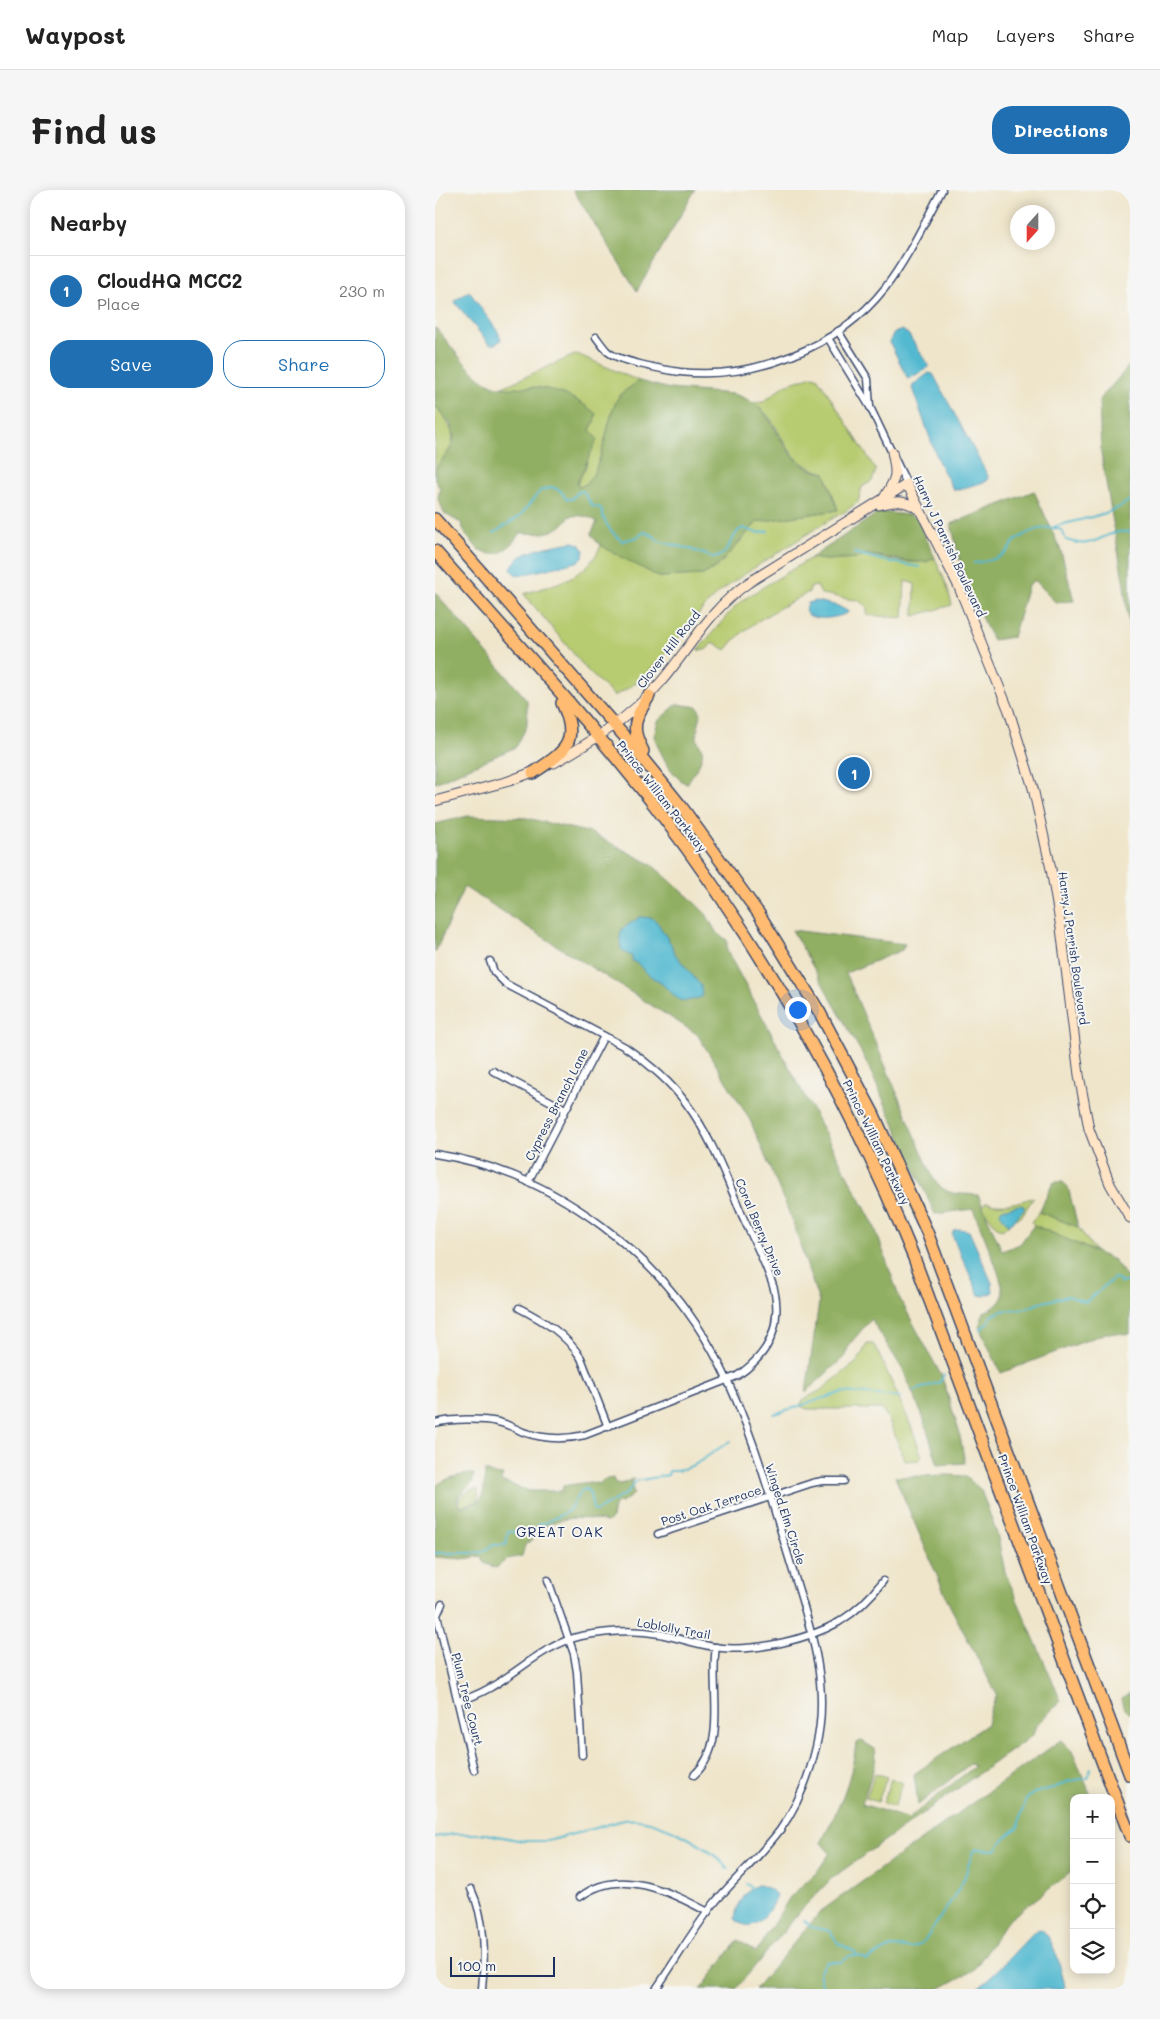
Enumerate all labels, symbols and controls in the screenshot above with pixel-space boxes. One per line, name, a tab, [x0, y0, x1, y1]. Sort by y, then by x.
text: Waypost	[25, 19, 126, 50]
text: Map	[932, 23, 968, 47]
text: Layers	[996, 23, 1055, 47]
text: Share	[1083, 23, 1135, 47]
button: Directions	[992, 106, 1130, 154]
text: Find us	[30, 107, 157, 153]
north arrow	[1010, 205, 1055, 250]
text: Nearby	[50, 209, 127, 236]
text: CloudHQ MCC2	[97, 268, 242, 293]
text: 1	[62, 280, 70, 301]
text: 230 m	[339, 280, 385, 301]
text: Place	[97, 293, 140, 314]
button: Save	[50, 340, 213, 388]
button: Share	[223, 340, 385, 388]
street label: Harry J Parrish Boulevard	[910, 473, 990, 620]
street label: Clover Hill Road	[633, 607, 704, 691]
street label: Prince William Parkway	[614, 737, 710, 855]
pin: 1	[838, 754, 870, 792]
street label: Harry J Parrish Boulevard	[1055, 870, 1093, 1026]
your location	[785, 997, 811, 1023]
street label: Cypress Branch Lane	[521, 1045, 591, 1163]
street label: Prince William Parkway	[840, 1077, 914, 1207]
street label: Coral Berry Drive	[732, 1176, 788, 1278]
street label: Prince William Parkway	[995, 1452, 1057, 1586]
street label: Winged Elm Circle	[762, 1461, 810, 1567]
street label: Post Oak Terrace	[659, 1481, 763, 1529]
district label: GREAT OAK	[516, 1522, 604, 1541]
street label: Loblolly Trail	[636, 1614, 712, 1642]
street label: Plum Tree Court	[449, 1651, 487, 1747]
map controls	[1070, 1794, 1115, 1974]
button: +	[1070, 1794, 1115, 1839]
button: −	[1070, 1839, 1115, 1884]
button: locate	[1070, 1884, 1115, 1929]
button: layers	[1070, 1929, 1115, 1974]
scale bar	[450, 1954, 555, 1977]
text: 100 m	[457, 1956, 496, 1975]

